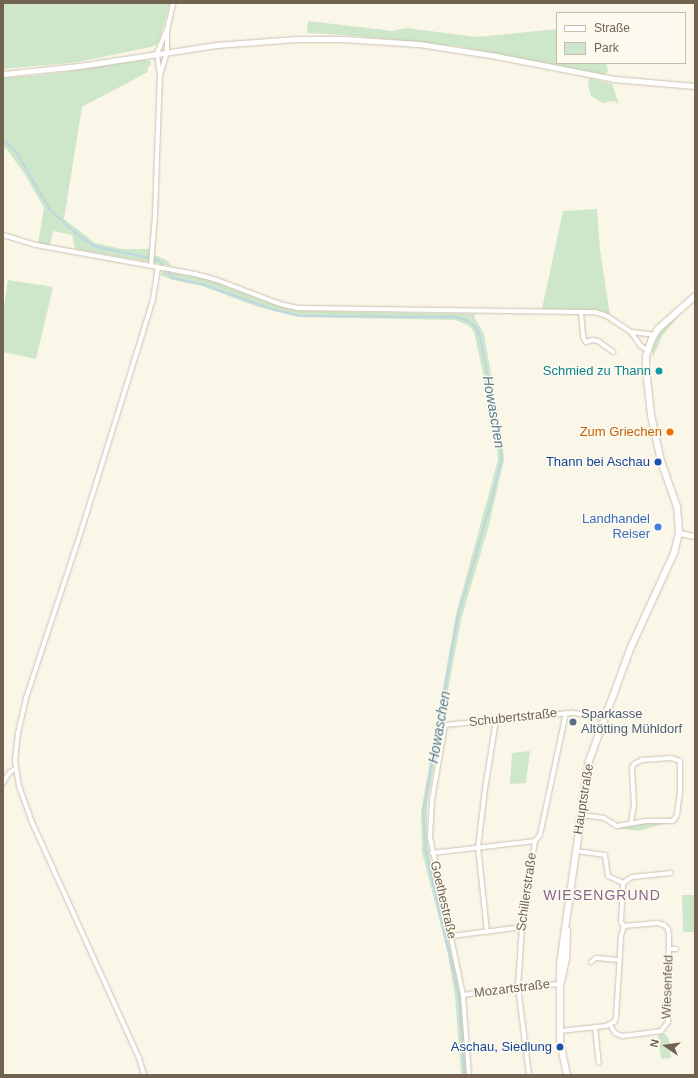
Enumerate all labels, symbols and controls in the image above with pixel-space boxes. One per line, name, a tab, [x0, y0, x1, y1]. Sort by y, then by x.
legend	[556, 12, 686, 64]
text: Straße	[594, 21, 630, 35]
text: Park	[594, 41, 619, 55]
place label: Schmied zu Thann	[543, 363, 651, 379]
marker: Schmied zu Thann	[654, 366, 664, 376]
water label: Howaschen	[479, 375, 509, 449]
place label: Zum Griechen	[580, 424, 662, 440]
marker: Zum Griechen	[665, 427, 675, 437]
place label: Thann bei Aschau	[545, 454, 650, 470]
marker: Thann bei Aschau	[653, 457, 663, 467]
place label: Landhandel Reiser	[582, 512, 650, 543]
marker: Landhandel Reiser	[653, 522, 663, 532]
water label: Howaschen	[424, 690, 454, 764]
street label: Schubertstraße	[468, 706, 558, 730]
place label: Sparkasse Altötting Mühldorf	[581, 707, 682, 738]
marker: Sparkasse Altötting Mühldorf	[568, 717, 578, 727]
street label: Hauptstraße	[571, 762, 597, 836]
street label: Schillerstraße	[514, 852, 540, 932]
street label: Goethestraße	[426, 860, 460, 940]
district label: WIESENGRUND	[543, 887, 661, 903]
street label: Wiesenfeld	[659, 955, 677, 1019]
street label: Mozartstraße	[473, 977, 551, 1001]
north arrow	[646, 1026, 686, 1066]
text: N	[648, 1038, 661, 1049]
place label: Aschau, Siedlung	[451, 1039, 552, 1055]
marker: Aschau, Siedlung	[555, 1042, 565, 1052]

